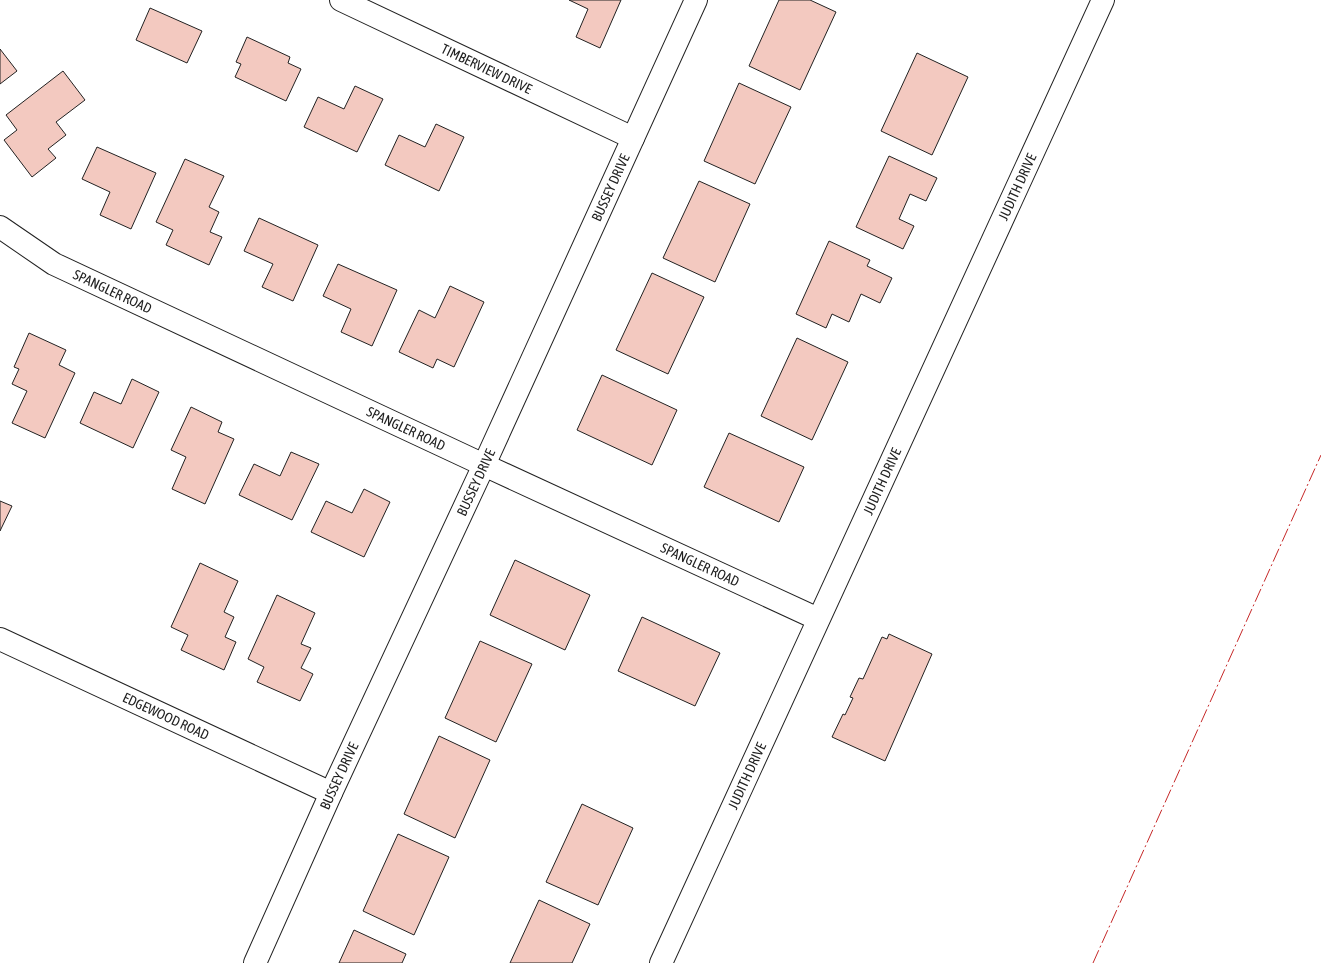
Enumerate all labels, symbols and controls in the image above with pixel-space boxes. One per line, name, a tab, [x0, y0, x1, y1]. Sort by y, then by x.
street label: TIMBERVIEW DRIVE	[439, 41, 534, 97]
street label: BUSSEY DRIVE	[588, 151, 633, 224]
street label: JUDITH DRIVE	[995, 151, 1039, 223]
street label: SPANGLER ROAD	[71, 266, 154, 317]
street label: SPANGLER ROAD	[364, 403, 448, 454]
street label: JUDITH DRIVE	[860, 445, 904, 517]
street label: BUSSEY DRIVE	[453, 446, 498, 518]
street label: SPANGLER ROAD	[658, 540, 742, 590]
street label: EDGEWOOD ROAD	[120, 689, 212, 743]
street label: BUSSEY DRIVE	[317, 740, 361, 812]
street label: JUDITH DRIVE	[725, 740, 769, 812]

